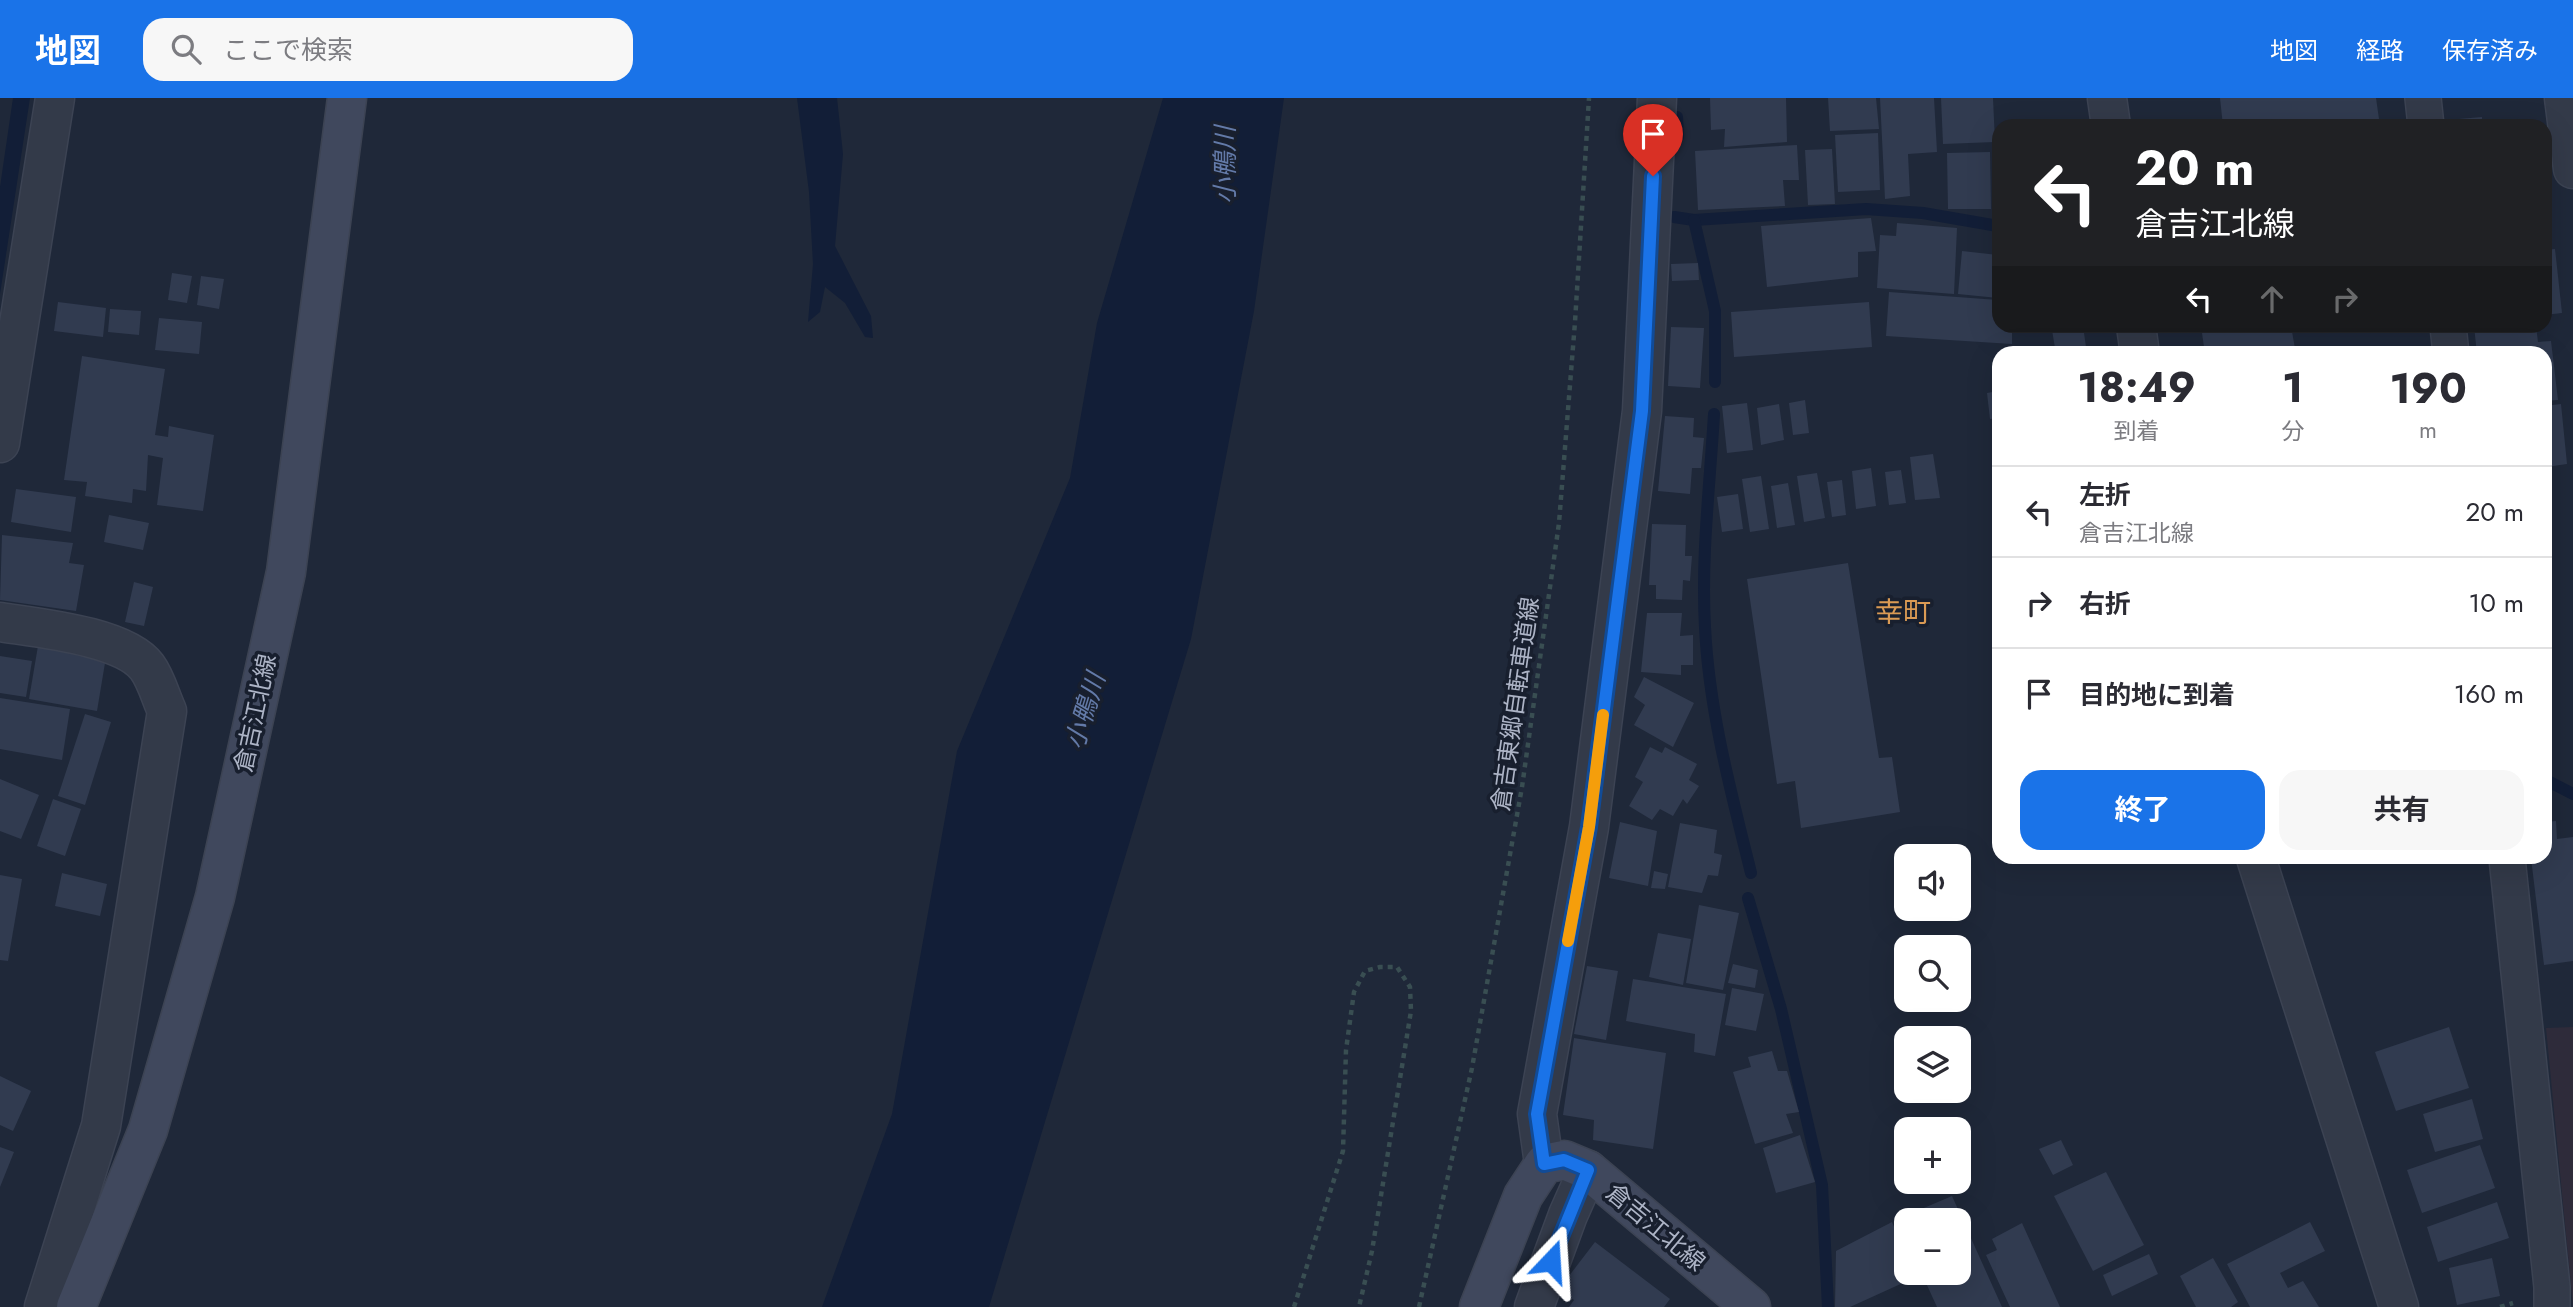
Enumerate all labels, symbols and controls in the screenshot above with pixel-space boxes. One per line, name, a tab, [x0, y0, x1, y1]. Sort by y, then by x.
search box	[143, 18, 633, 81]
text: 地図	[35, 27, 101, 74]
icon: search	[167, 30, 205, 68]
text: ここで検索	[223, 31, 353, 69]
text: 地図	[2270, 33, 2318, 68]
text: 経路	[2356, 33, 2404, 68]
text: 保存済み	[2442, 33, 2538, 68]
pin	[1623, 104, 1683, 176]
icon: arrive	[1634, 115, 1672, 153]
water label: 小鴨川	[1206, 123, 1244, 204]
text: 20 m	[2135, 133, 2254, 203]
icon: left	[2020, 147, 2111, 238]
text: 倉吉江北線	[2135, 201, 2295, 247]
icon: left	[2180, 280, 2218, 318]
icon: ahead	[2253, 280, 2291, 318]
icon: right	[2326, 280, 2364, 318]
text: 18:49	[2077, 357, 2196, 418]
text: 1	[2282, 357, 2303, 418]
text: 190	[2389, 358, 2467, 419]
text: m	[2419, 413, 2437, 447]
text: 到着	[2114, 414, 2160, 448]
text: 分	[2281, 414, 2304, 448]
text: 左折	[2079, 476, 2131, 514]
icon: left	[2020, 493, 2058, 531]
text: 20 m	[2466, 493, 2524, 531]
text: 倉吉江北線	[2079, 516, 2194, 550]
icon: right	[2020, 584, 2058, 622]
text: 10 m	[2469, 584, 2524, 622]
text: 右折	[2079, 585, 2131, 623]
district label: 幸町	[1875, 592, 1931, 633]
street label: 倉吉東郷自転車道線	[1483, 595, 1547, 813]
street label: 倉吉江北線	[225, 651, 285, 775]
water label: 小鴨川	[1055, 665, 1115, 754]
icon: arrive	[2020, 675, 2058, 713]
text: 160 m	[2454, 675, 2524, 713]
text: 目的地に到着	[2079, 676, 2235, 714]
button: 終了	[2020, 770, 2265, 850]
button: 共有	[2279, 770, 2524, 850]
map controls	[1894, 844, 1971, 1285]
button: sound	[1894, 844, 1971, 921]
button: search	[1894, 935, 1971, 1012]
button: layers	[1894, 1026, 1971, 1103]
button: +	[1894, 1117, 1971, 1194]
street label: 倉吉江北線	[1599, 1175, 1713, 1279]
button: −	[1894, 1208, 1971, 1285]
position arrow	[1514, 1224, 1588, 1298]

